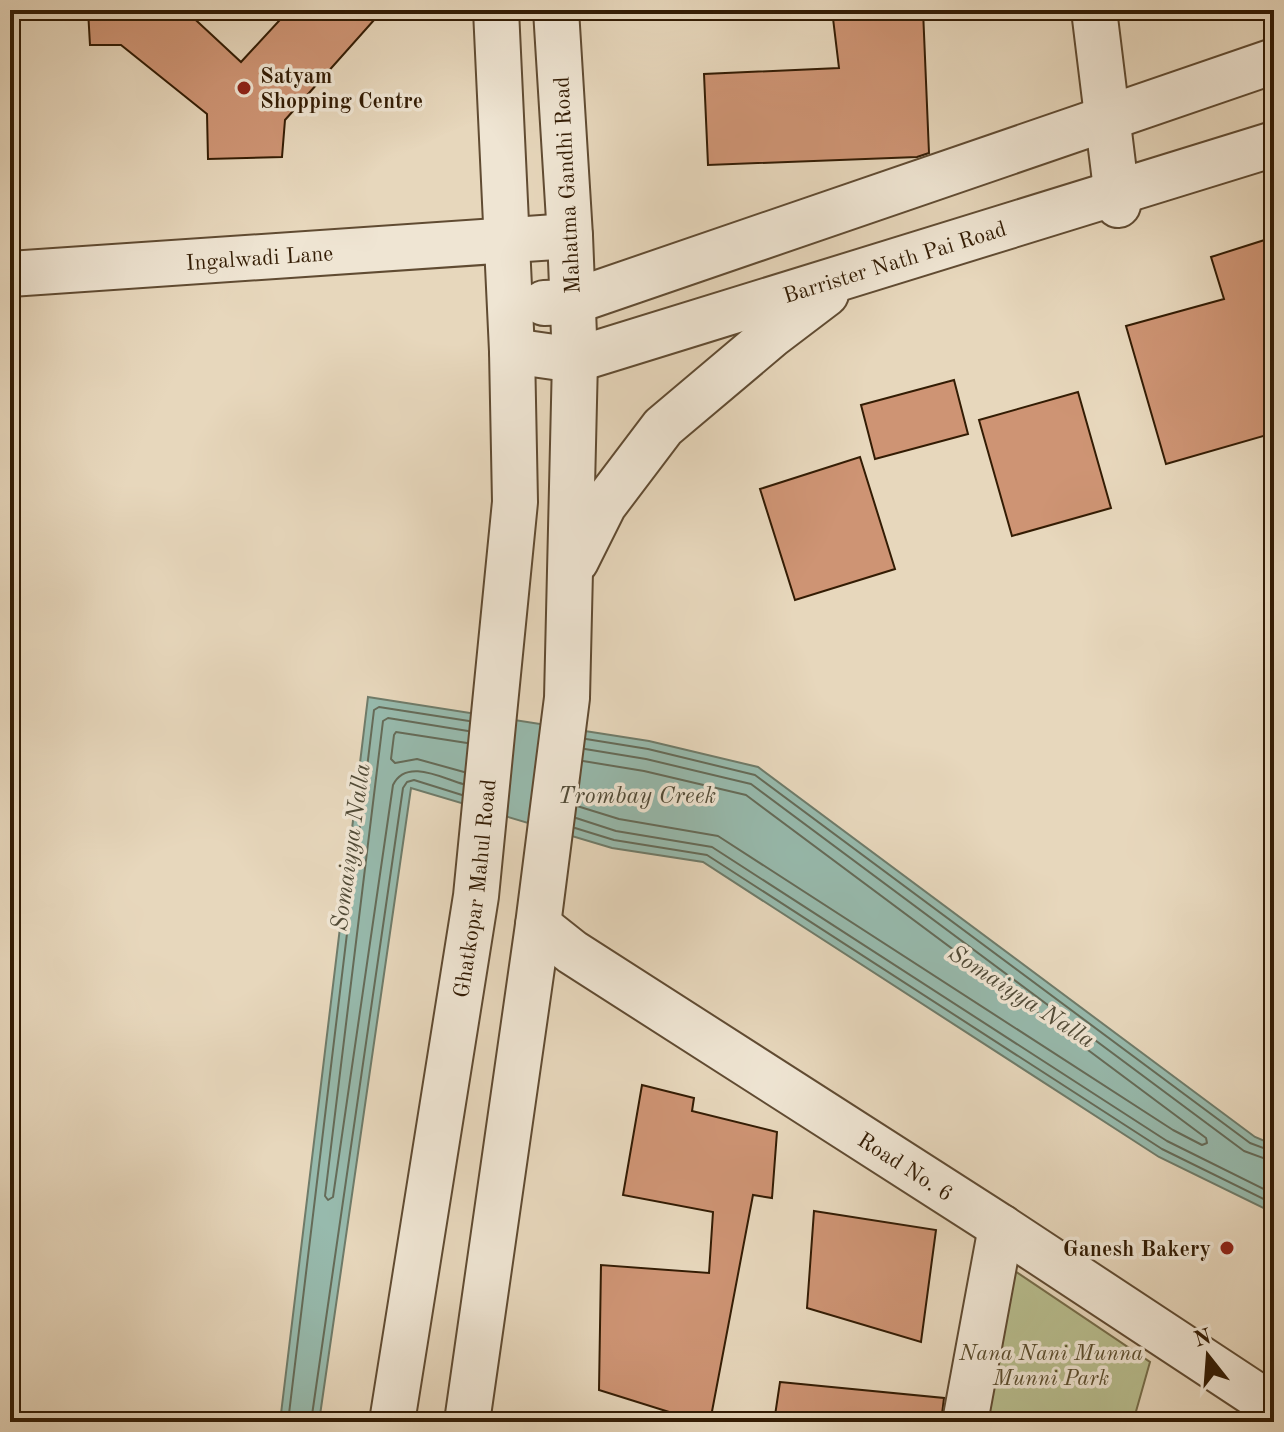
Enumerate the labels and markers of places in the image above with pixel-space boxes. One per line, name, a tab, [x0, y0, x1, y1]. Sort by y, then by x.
place label: Satyam Shopping Centre	[260, 66, 423, 113]
marker: Satyam Shopping Centre	[235, 79, 253, 97]
place label: Ganesh Bakery	[1063, 1239, 1211, 1261]
marker: Ganesh Bakery	[1218, 1239, 1236, 1257]

